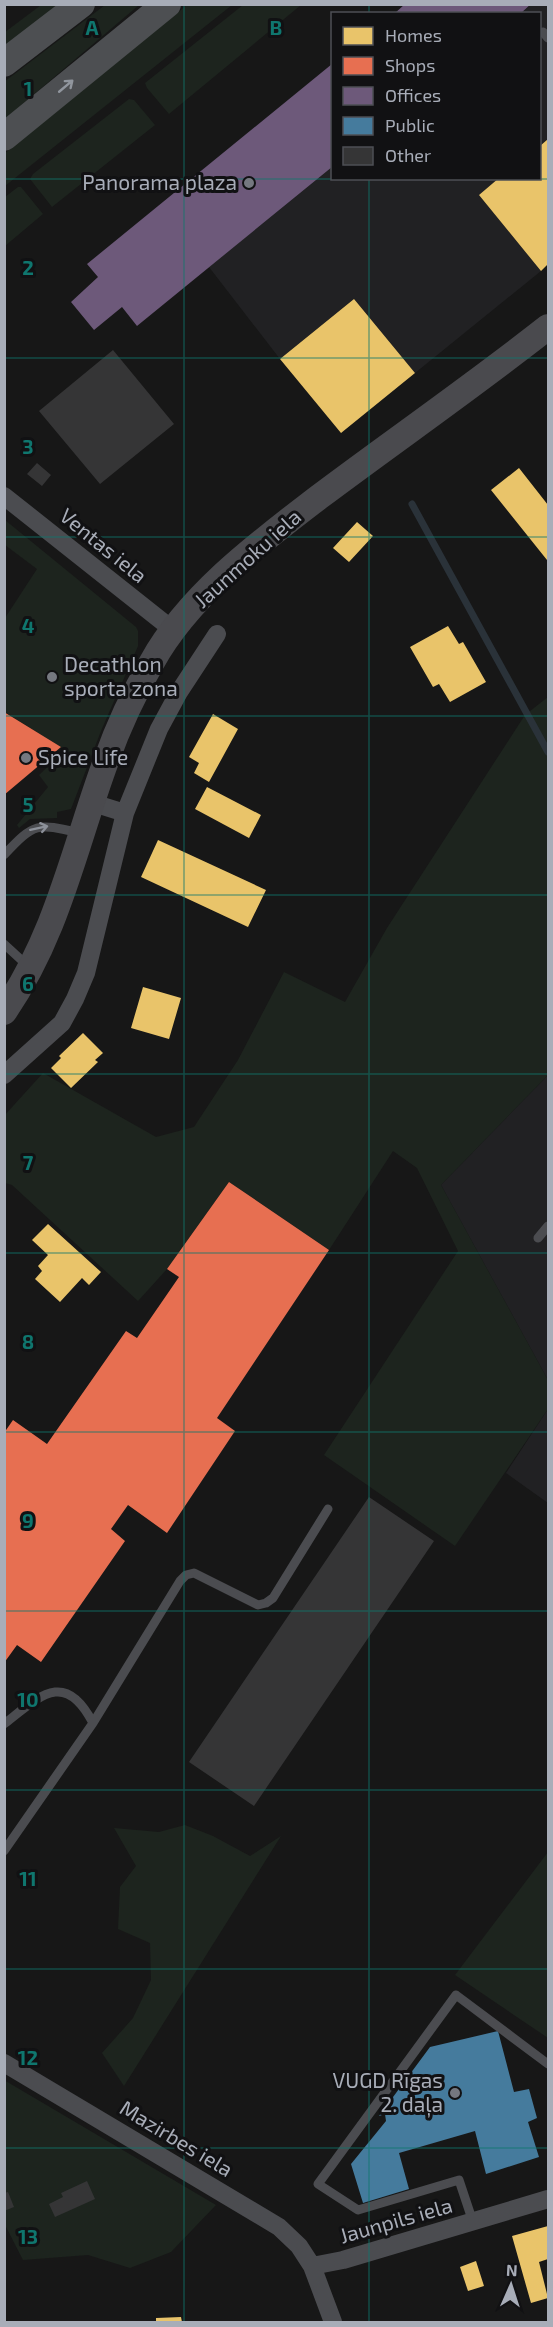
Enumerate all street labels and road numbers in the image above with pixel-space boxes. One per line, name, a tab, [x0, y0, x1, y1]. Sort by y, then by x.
street label: Ventas iela	[55, 502, 152, 587]
street label: Jaunmoku iela	[189, 504, 305, 612]
street label: Mazirbes iela	[116, 2094, 238, 2181]
street label: Jaunpils iela	[336, 2192, 455, 2248]

